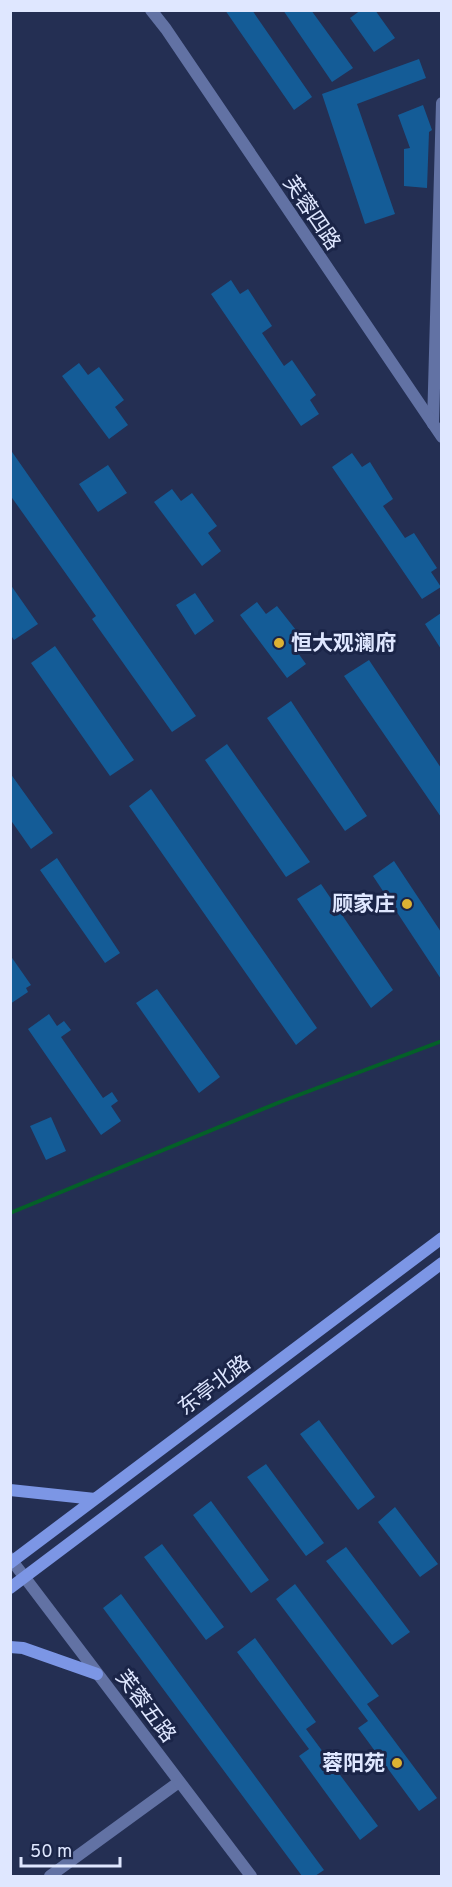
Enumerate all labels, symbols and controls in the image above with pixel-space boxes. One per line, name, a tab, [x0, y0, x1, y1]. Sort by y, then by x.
street label: 芙蓉四路	[276, 171, 345, 256]
place label: 恒大观澜府	[291, 631, 396, 658]
marker: 恒大观澜府	[272, 636, 286, 650]
place label: 顾家庄	[332, 892, 395, 919]
marker: 顾家庄	[400, 897, 414, 911]
street label: 东亭北路	[173, 1350, 257, 1422]
street label: 芙蓉五路	[109, 1665, 181, 1749]
place label: 蓉阳苑	[322, 1751, 385, 1778]
marker: 蓉阳苑	[390, 1756, 404, 1770]
scale bar	[21, 1830, 120, 1868]
text: 50 m	[30, 1841, 72, 1864]

